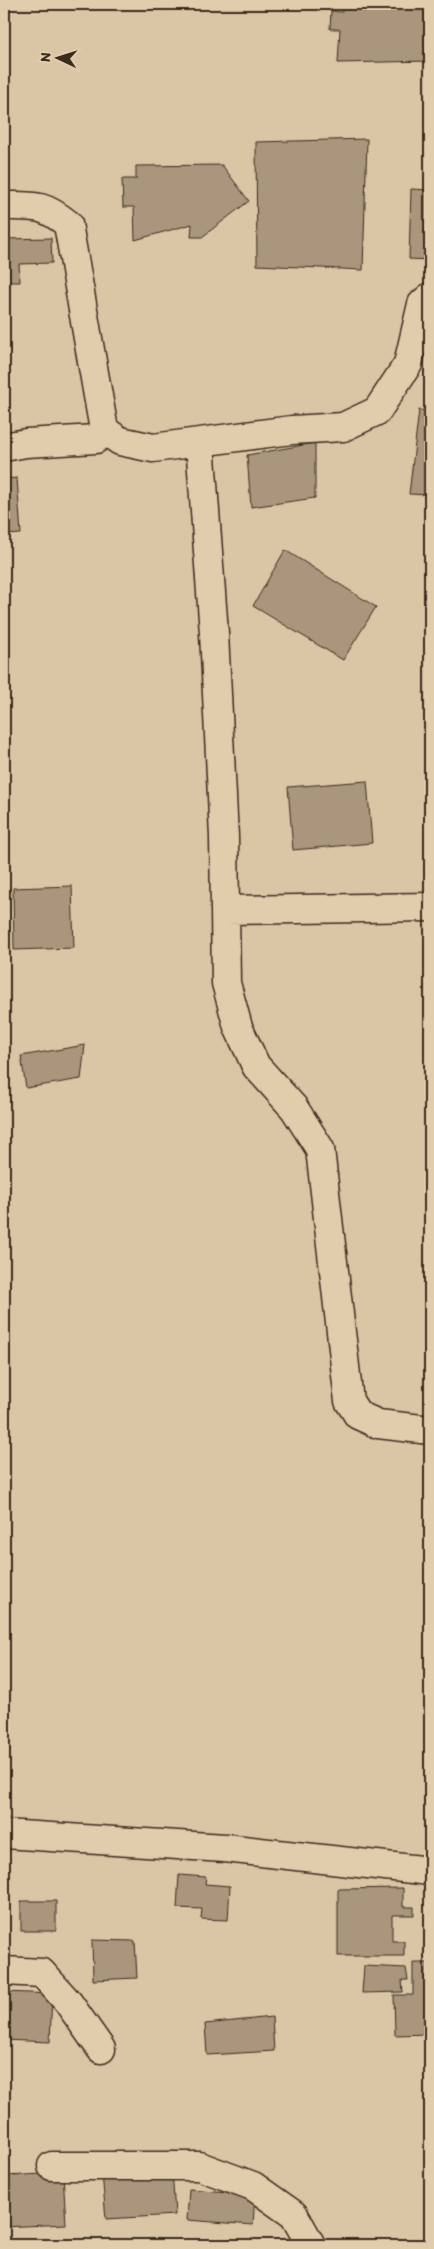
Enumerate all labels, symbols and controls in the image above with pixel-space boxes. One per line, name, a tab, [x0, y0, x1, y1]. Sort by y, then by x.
north arrow	[32, 32, 82, 82]
text: N	[37, 52, 54, 62]

